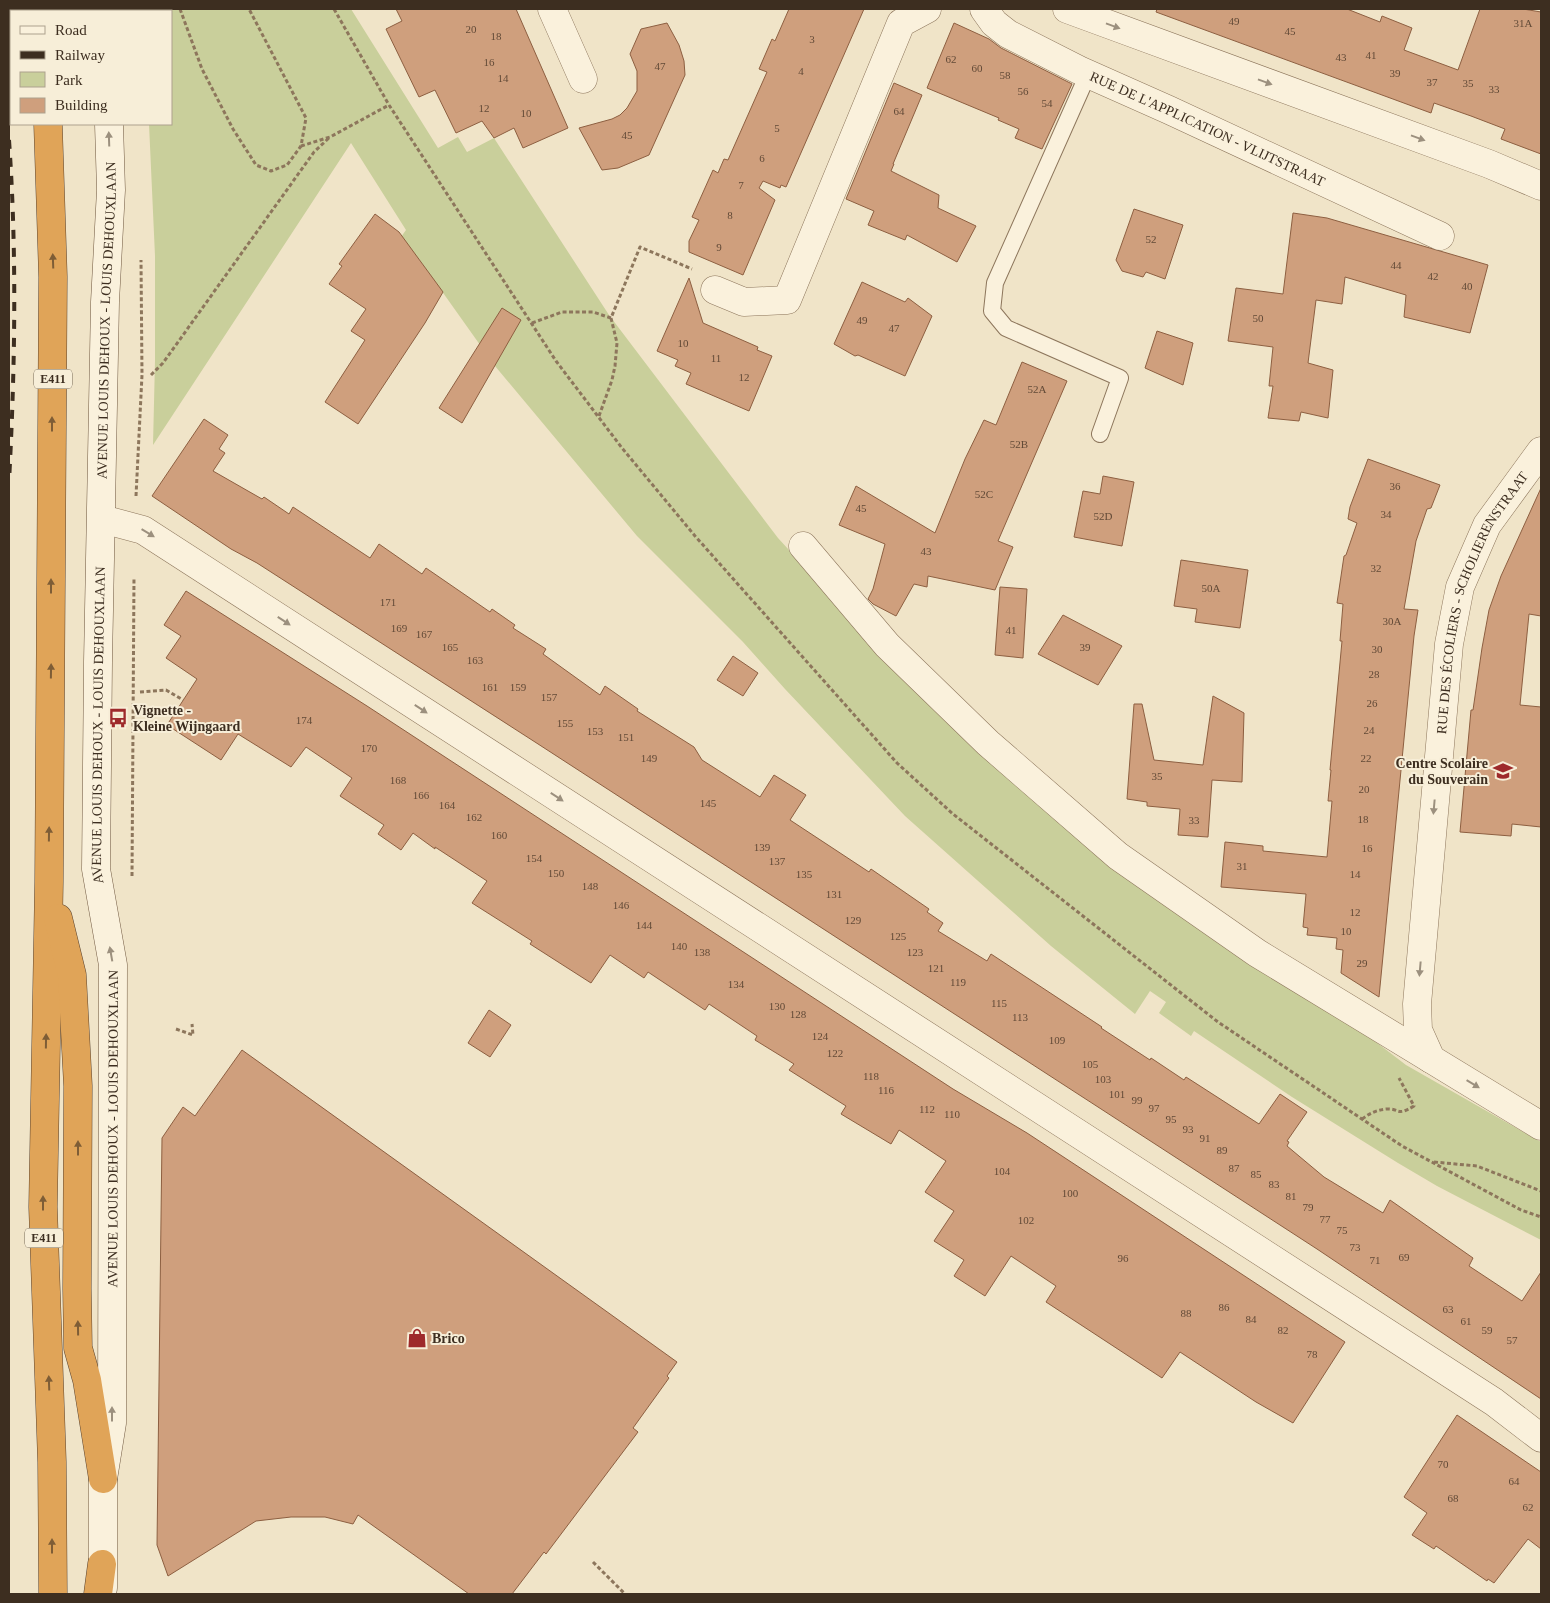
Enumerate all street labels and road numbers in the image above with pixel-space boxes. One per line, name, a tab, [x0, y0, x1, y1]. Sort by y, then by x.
street label: RUE DE L'APPLICATION - VLIJTSTRAAT	[1088, 69, 1328, 190]
street label: AVENUE LOUIS DEHOUX - LOUIS DEHOUXLAAN	[95, 161, 119, 479]
road number: E411	[34, 369, 72, 388]
street label: RUE DES ÉCOLIERS - SCHOLIERENSTRAAT	[1434, 469, 1532, 735]
street label: AVENUE LOUIS DEHOUX - LOUIS DEHOUXLAAN	[89, 566, 108, 885]
street label: AVENUE LOUIS DEHOUX - LOUIS DEHOUXLAAN	[105, 970, 121, 1288]
road number: E411	[25, 1228, 63, 1248]

